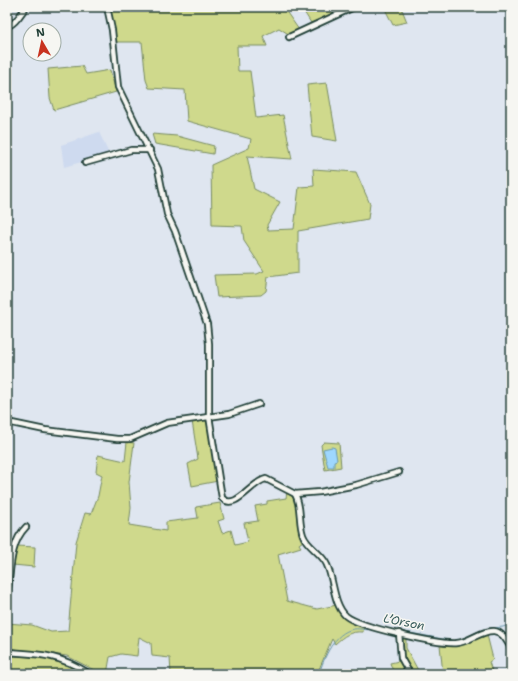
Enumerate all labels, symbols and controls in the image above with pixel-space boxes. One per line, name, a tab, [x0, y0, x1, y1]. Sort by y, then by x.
north arrow	[22, 22, 62, 62]
text: N	[35, 24, 46, 41]
water label: L’Orson	[382, 610, 426, 634]

